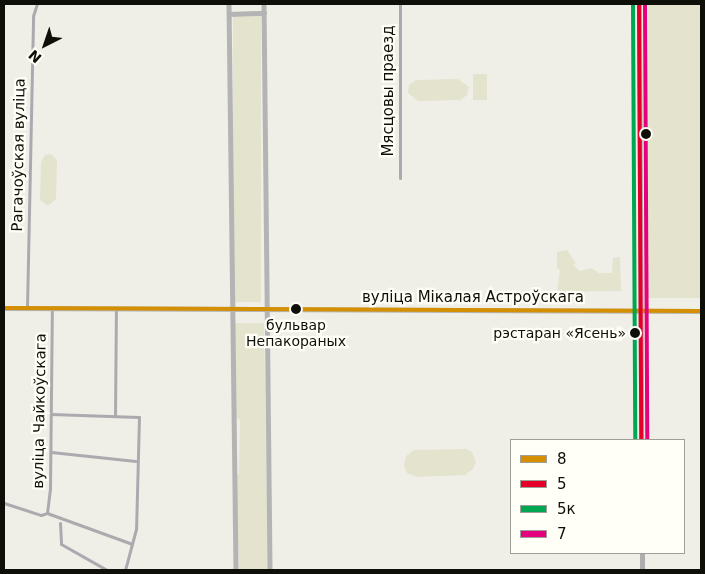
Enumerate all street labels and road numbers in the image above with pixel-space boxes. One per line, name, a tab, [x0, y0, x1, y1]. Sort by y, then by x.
street label: Мясцовы праезд	[380, 25, 398, 157]
street label: Рагачоўская вуліца	[9, 78, 29, 232]
street label: вуліца Мікалая Астроўскага	[362, 289, 584, 307]
street label: вуліца Чайкоўскага	[30, 333, 50, 489]

